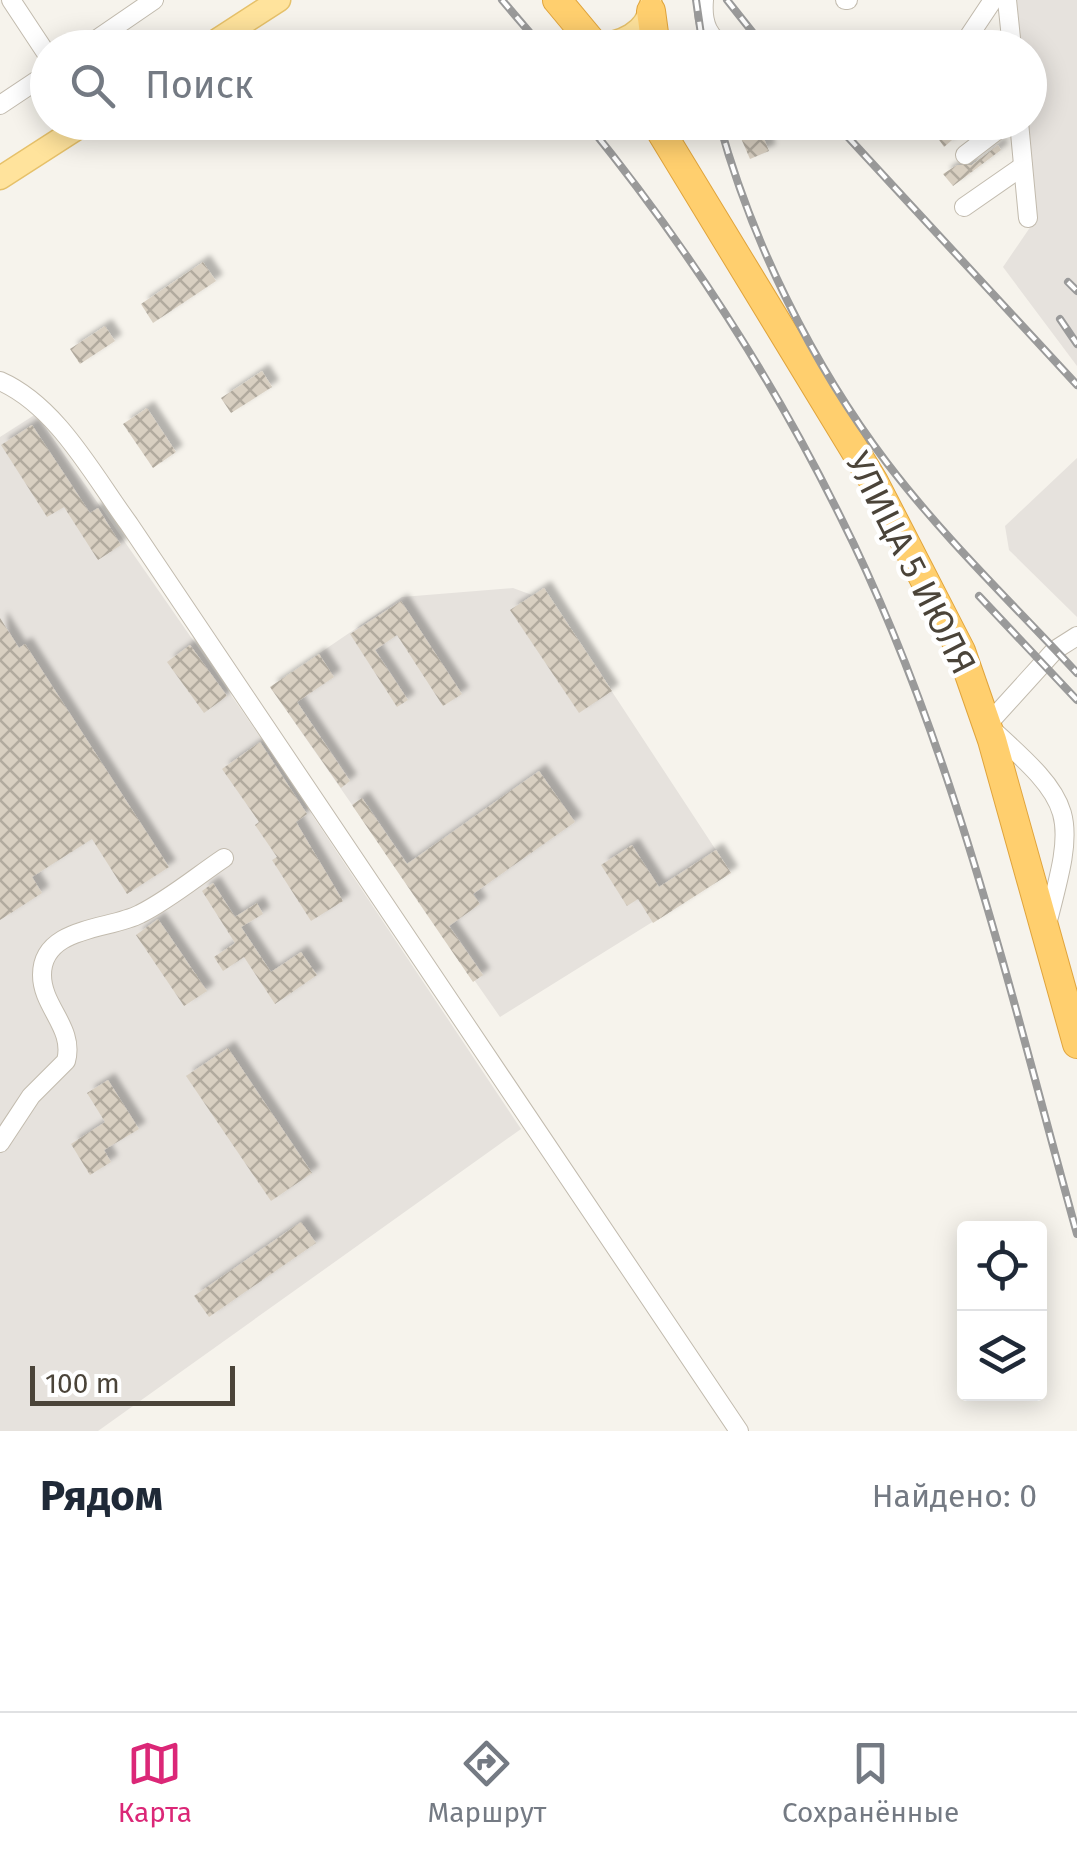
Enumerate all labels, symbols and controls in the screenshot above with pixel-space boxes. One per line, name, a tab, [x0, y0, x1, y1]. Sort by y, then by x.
search box	[30, 30, 1047, 140]
icon: search	[65, 58, 120, 113]
text: Поиск	[145, 62, 254, 108]
street label: УЛИЦА 5 ИЮЛЯ	[837, 445, 985, 681]
map controls	[957, 1221, 1047, 1401]
button: locate	[957, 1221, 1047, 1311]
button: layers	[957, 1311, 1047, 1401]
scale bar	[30, 1361, 235, 1406]
text: 100 m	[45, 1367, 120, 1400]
text: Рядом	[40, 1471, 163, 1521]
text: Найдено: 0	[872, 1477, 1037, 1515]
tab: Карта	[118, 1736, 192, 1829]
tab: Маршрут	[428, 1736, 546, 1829]
tab: Сохранённые	[782, 1736, 959, 1829]

